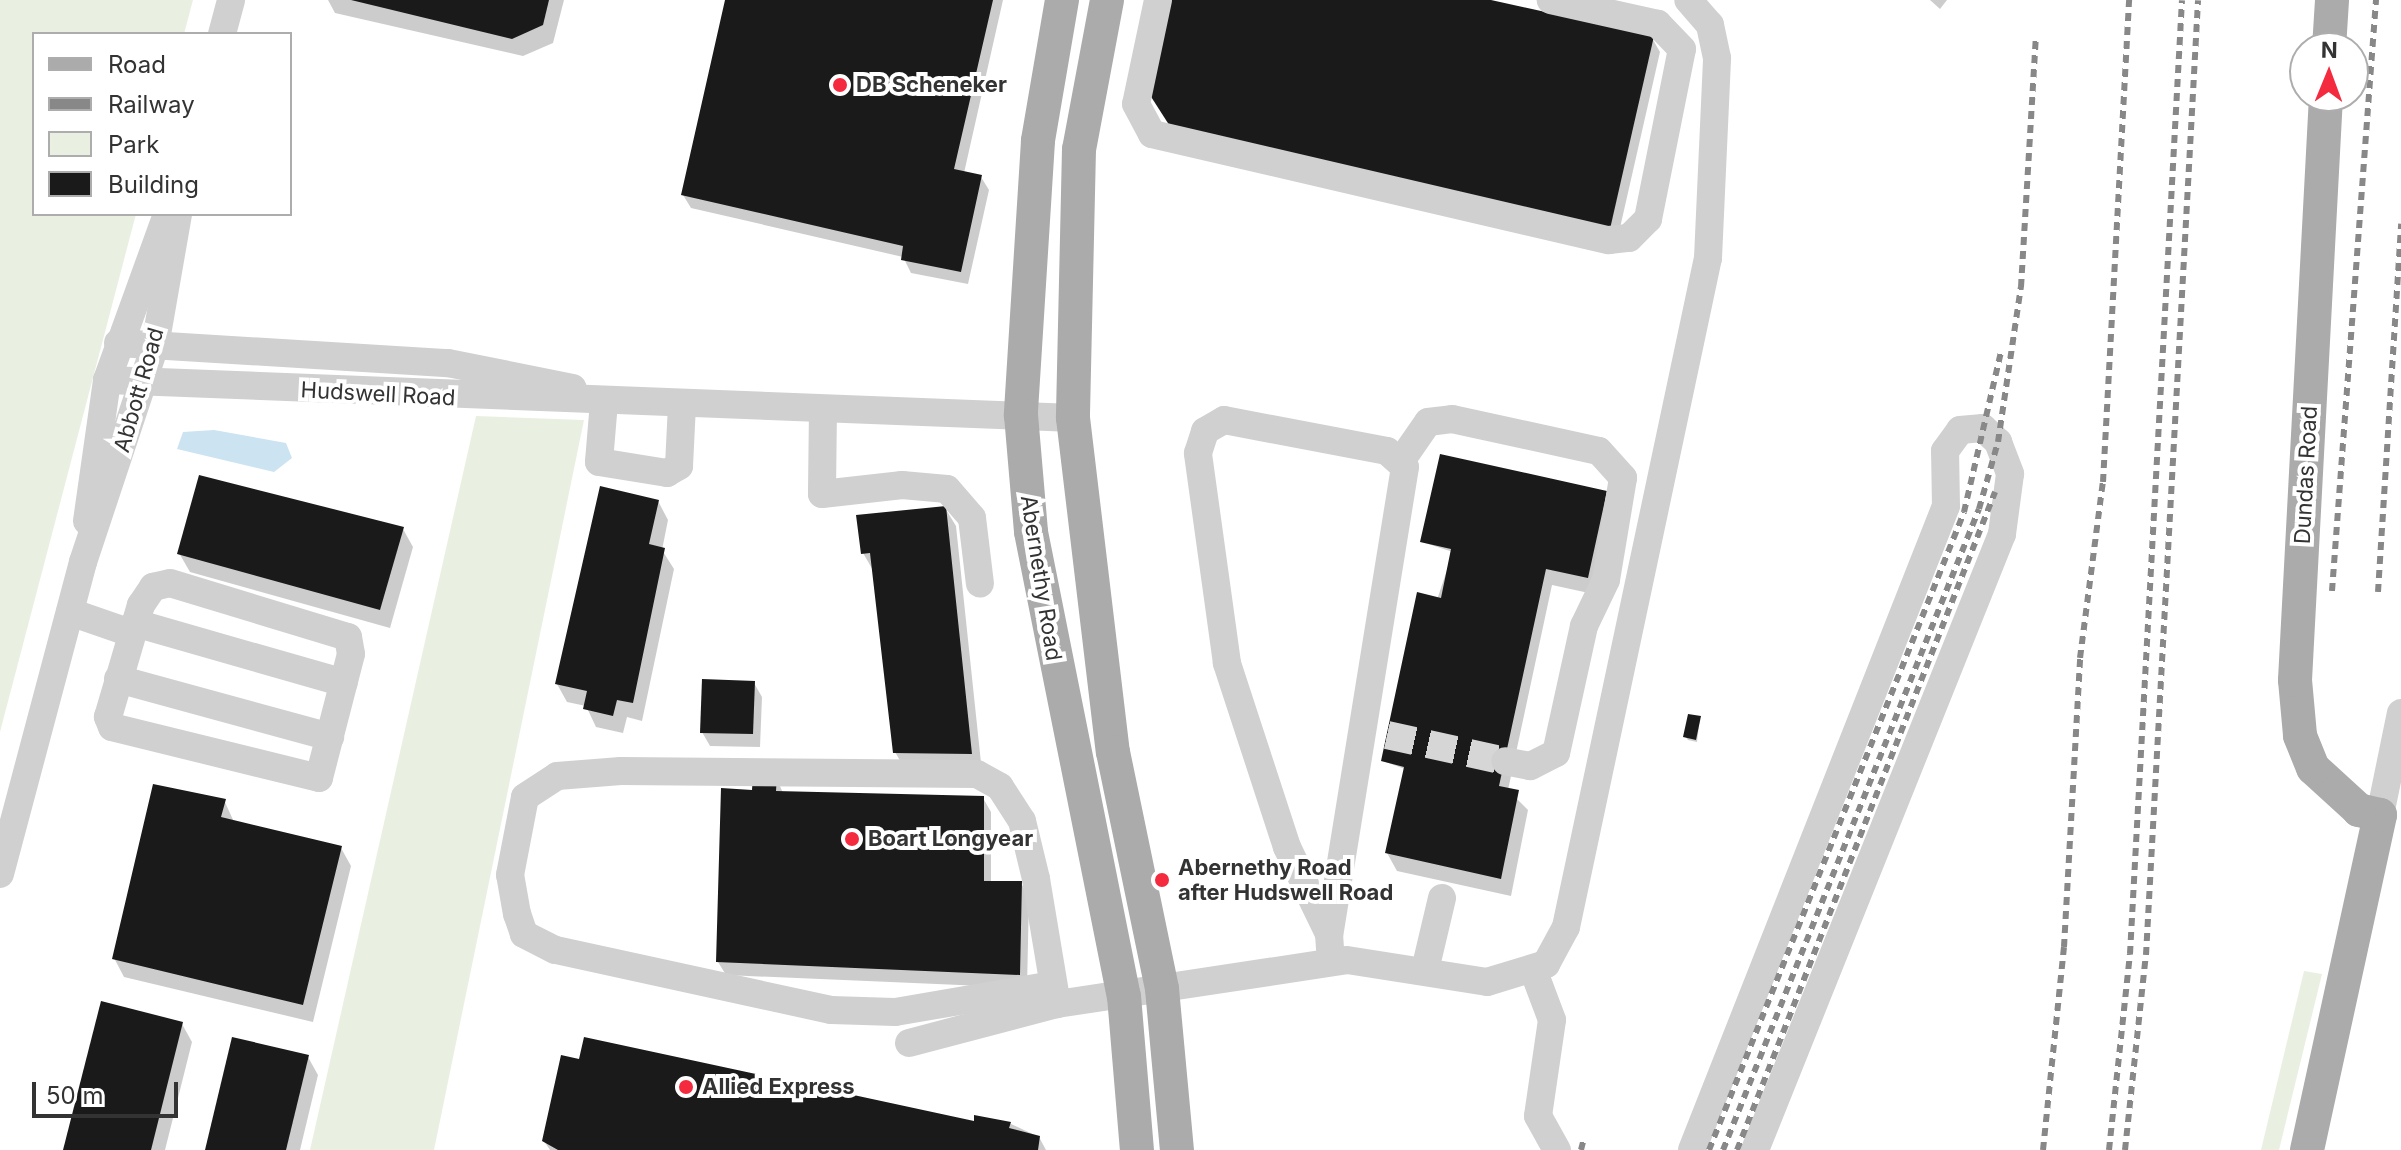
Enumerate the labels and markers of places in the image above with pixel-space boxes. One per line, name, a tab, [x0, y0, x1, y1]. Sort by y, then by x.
place label: DB Scheneker	[856, 72, 1007, 98]
marker: DB Scheneker	[831, 76, 849, 94]
place label: Boart Longyear	[868, 826, 1033, 852]
marker: Boart Longyear	[843, 830, 861, 848]
place label: Abernethy Road after Hudswell Road	[1178, 854, 1393, 906]
marker: Abernethy Road after Hudswell Road	[1153, 871, 1171, 889]
place label: Allied Express	[702, 1074, 855, 1100]
marker: Allied Express	[677, 1078, 695, 1096]

